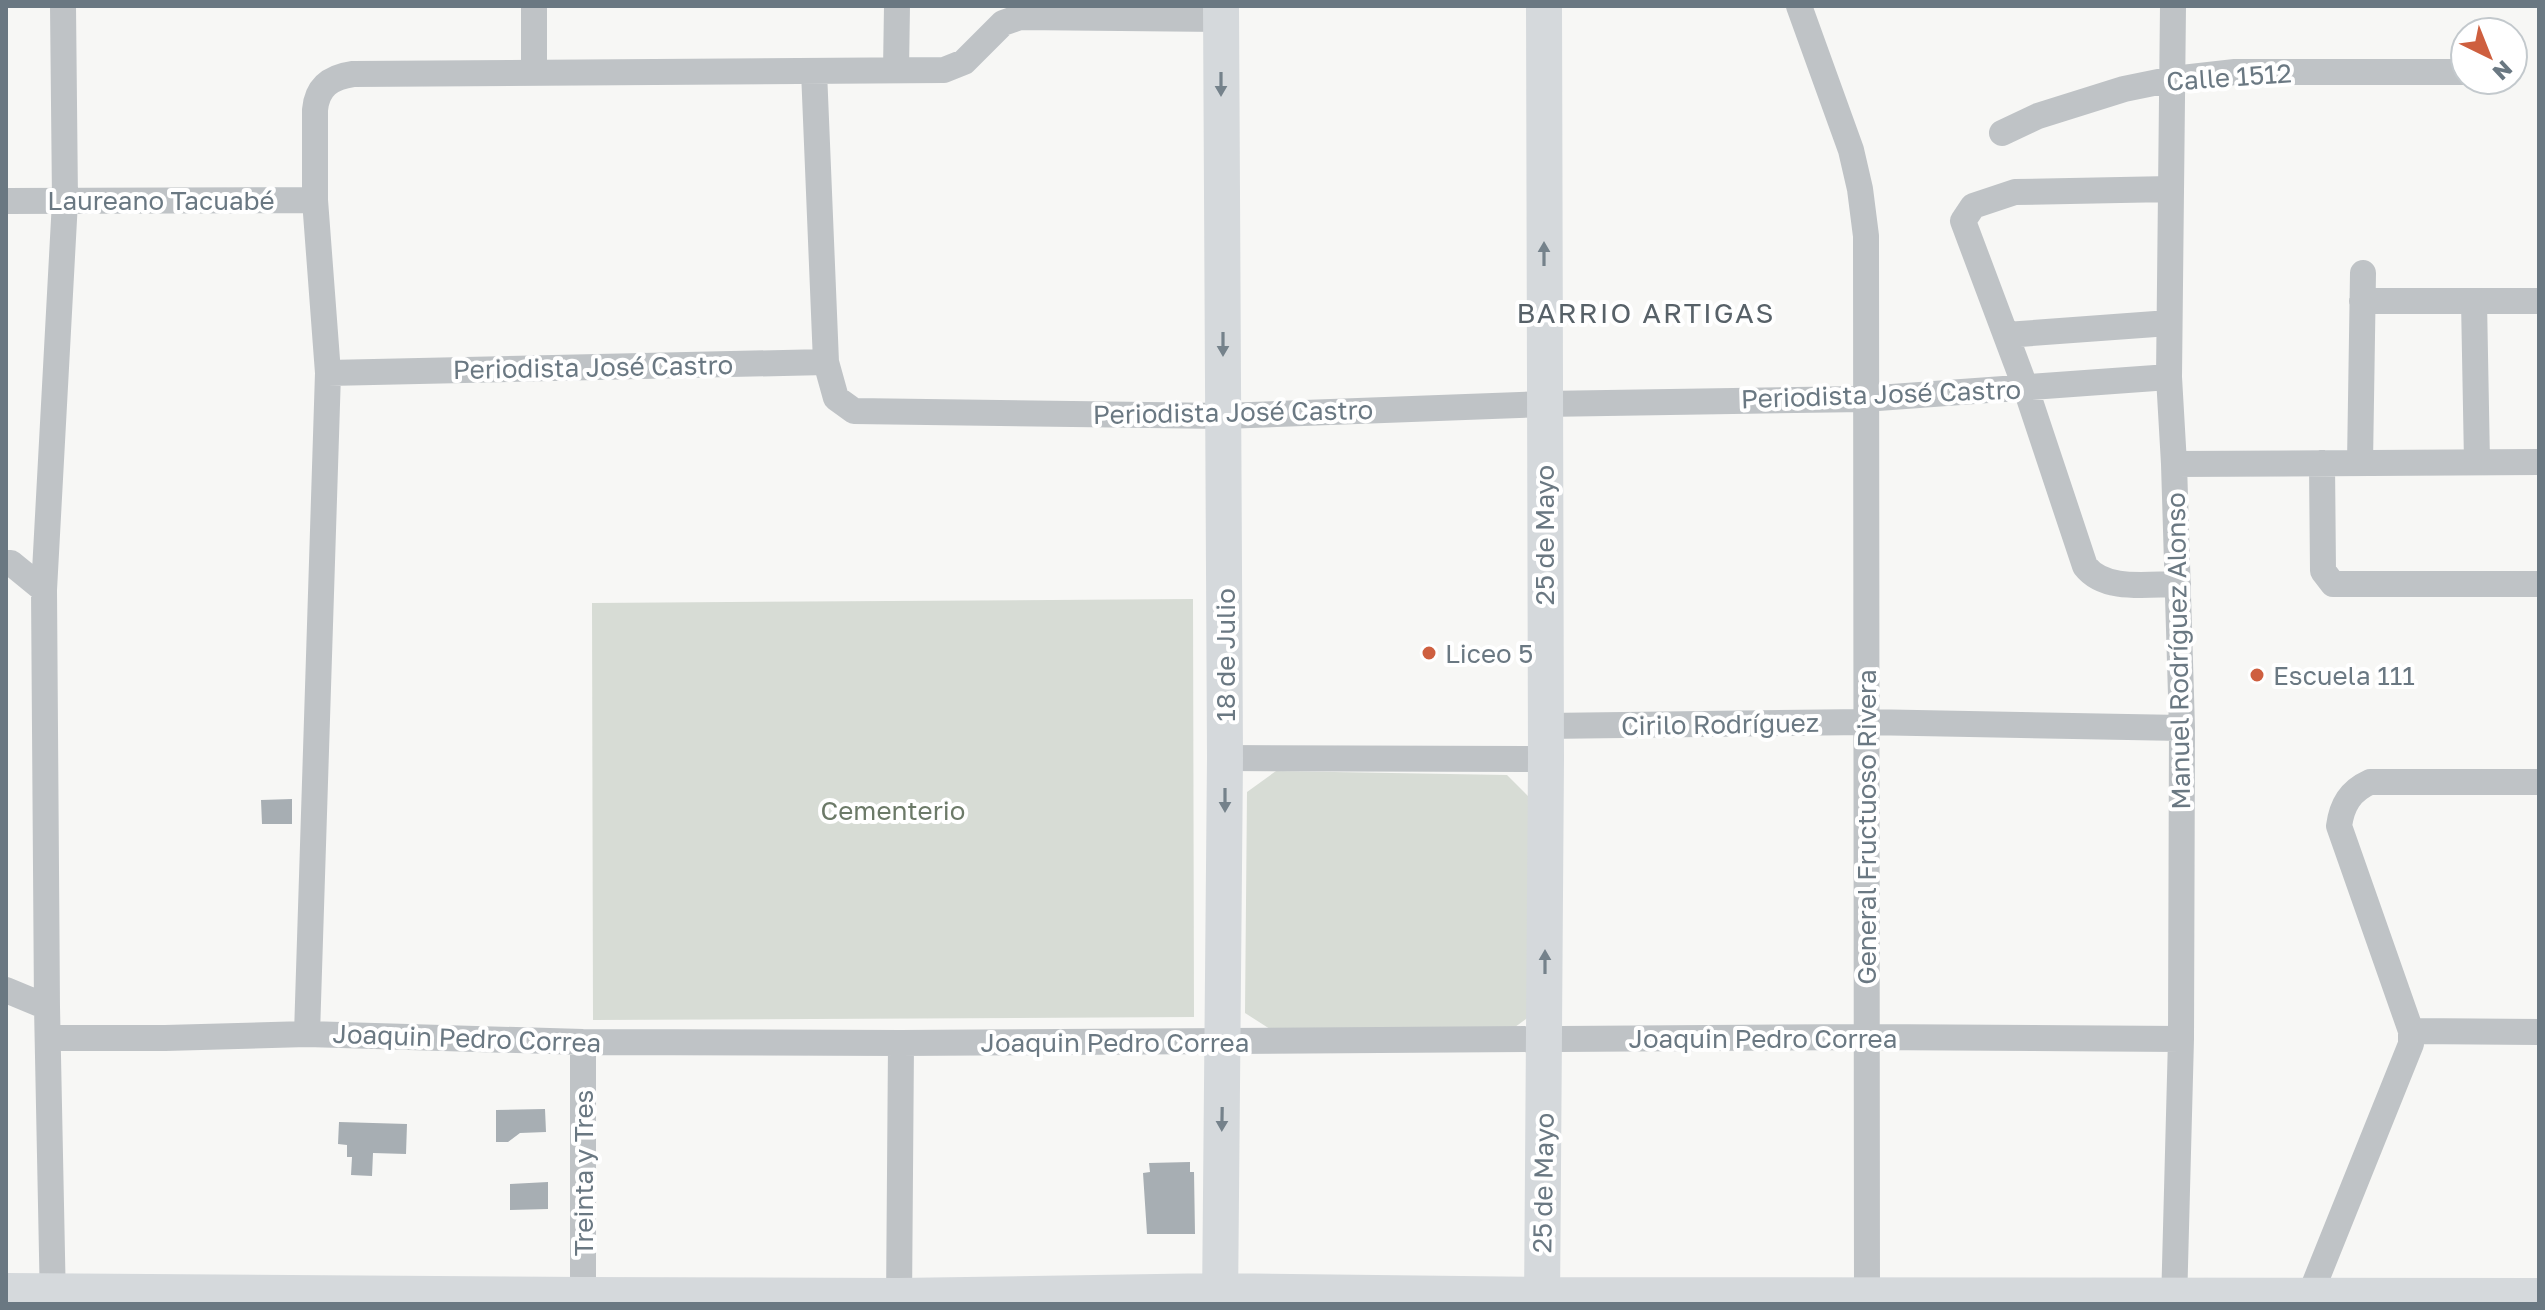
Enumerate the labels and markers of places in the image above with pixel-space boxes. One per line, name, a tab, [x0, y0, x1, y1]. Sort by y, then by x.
place label: Liceo 5	[1445, 638, 1533, 669]
marker: Liceo 5	[1420, 644, 1438, 662]
place label: Escuela 111	[2273, 660, 2415, 691]
marker: Escuela 111	[2248, 666, 2266, 684]

